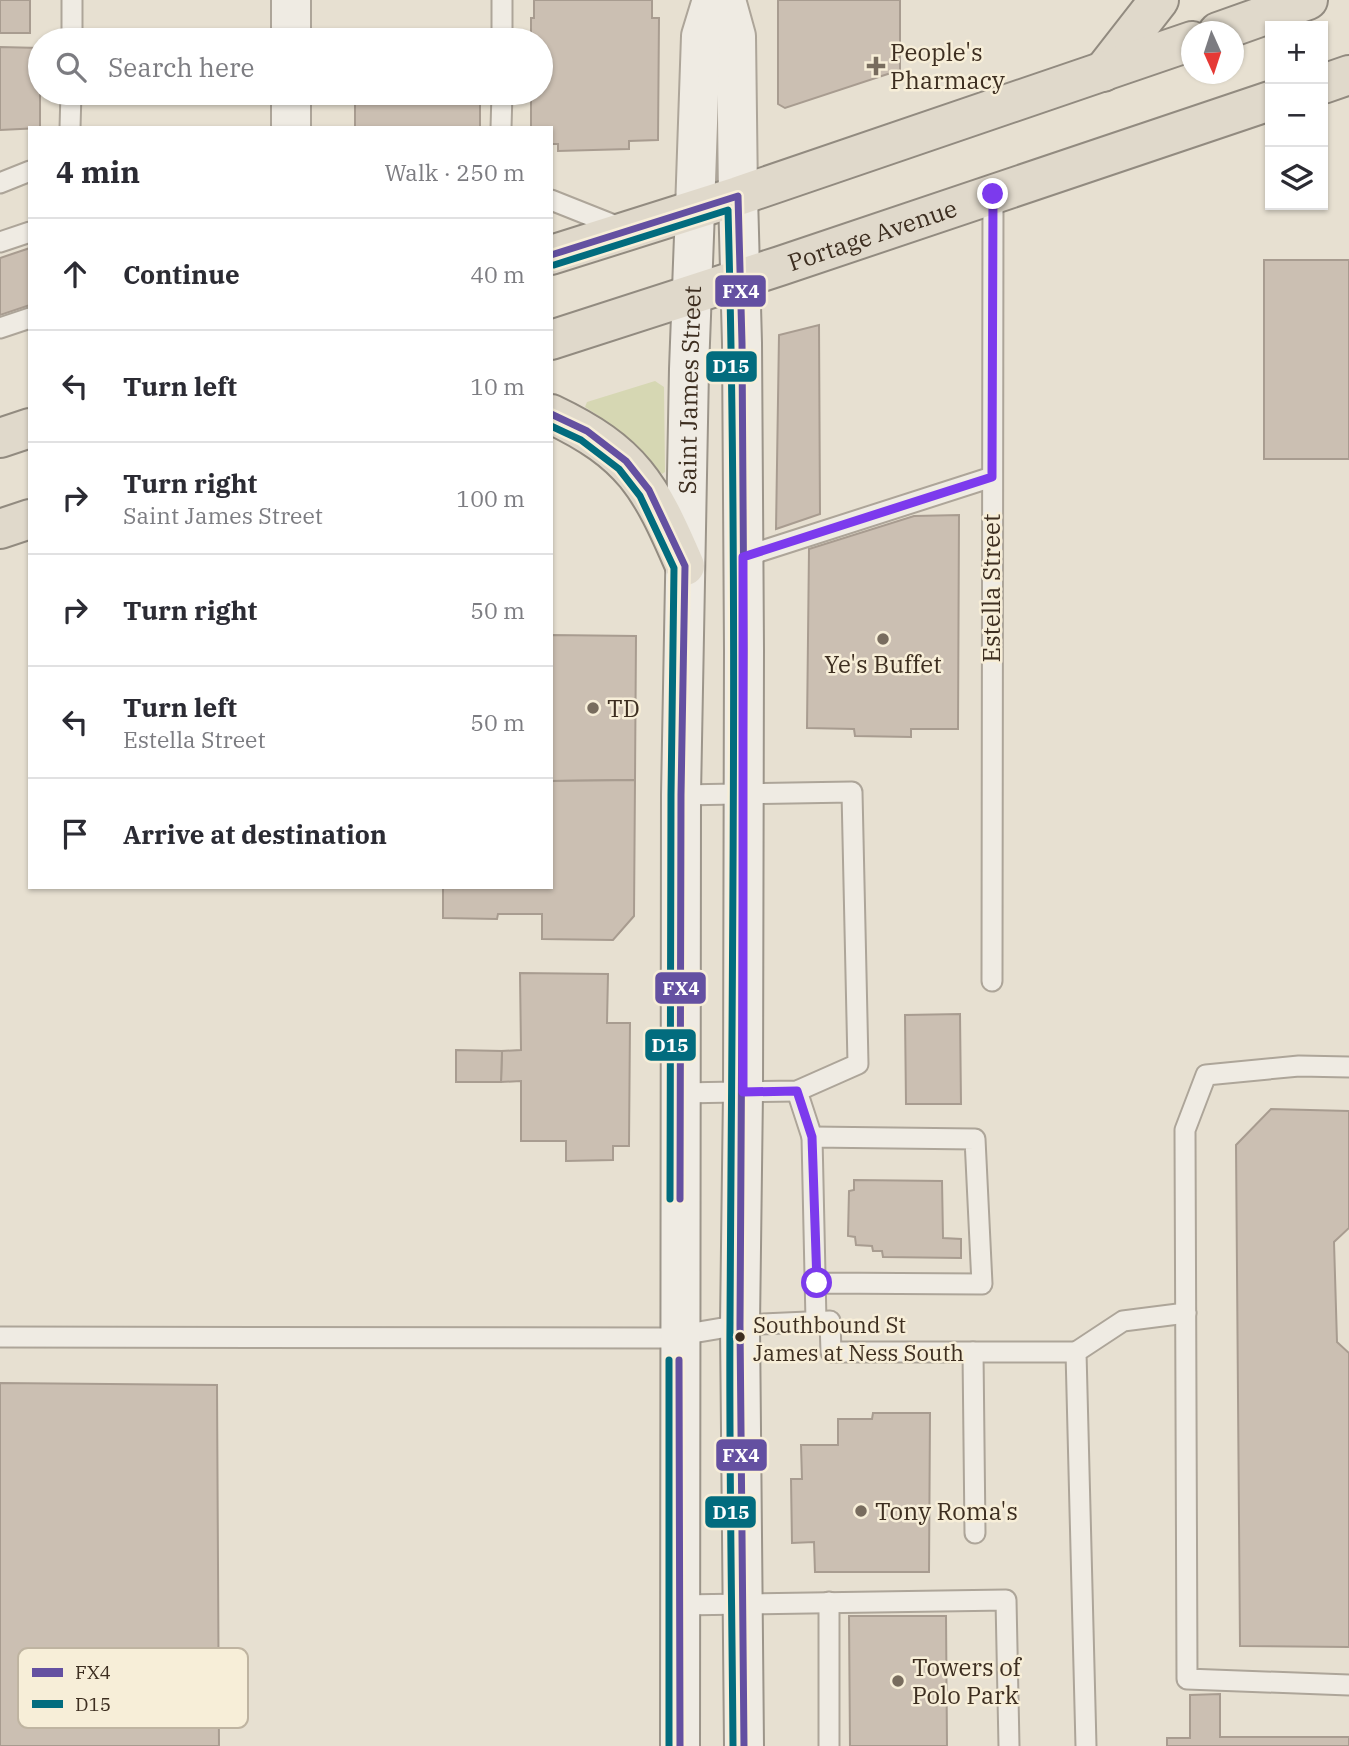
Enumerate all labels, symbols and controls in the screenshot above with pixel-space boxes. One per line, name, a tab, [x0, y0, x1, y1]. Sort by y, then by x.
north arrow	[1181, 21, 1244, 84]
map controls	[1265, 21, 1328, 210]
button: +	[1265, 21, 1328, 84]
search box	[28, 28, 553, 105]
place label: People's Pharmacy	[890, 36, 1005, 96]
icon: search	[52, 48, 90, 86]
text: Search here	[108, 50, 254, 84]
marker: People's Pharmacy	[868, 58, 884, 74]
button: −	[1265, 84, 1328, 147]
button: layers	[1265, 147, 1328, 210]
text: 4 min	[56, 152, 140, 191]
text: Walk · 250 m	[384, 157, 525, 187]
route end	[977, 178, 1008, 209]
street label: Portage Avenue	[784, 192, 961, 278]
icon: ahead	[56, 255, 94, 293]
text: Continue	[123, 257, 240, 291]
text: 40 m	[470, 259, 525, 289]
line badge: FX4	[714, 274, 767, 308]
text: FX4	[722, 279, 760, 303]
street label: Saint James Street	[671, 285, 708, 495]
line badge: D15	[705, 350, 758, 383]
text: D15	[712, 354, 750, 378]
icon: left	[56, 367, 94, 405]
text: Turn left	[123, 369, 237, 403]
text: 10 m	[470, 371, 525, 401]
text: Turn right	[123, 466, 257, 500]
icon: right	[56, 479, 94, 517]
text: 100 m	[456, 483, 525, 513]
text: Saint James Street	[123, 500, 323, 530]
street label: Estella Street	[975, 514, 1007, 662]
icon: right	[56, 591, 94, 629]
text: Turn right	[123, 593, 257, 627]
text: 50 m	[470, 595, 525, 625]
marker: Ye's Buffet	[875, 631, 891, 647]
place label: Ye's Buffet	[824, 648, 942, 680]
text: Turn left	[123, 690, 237, 724]
place label: TD	[607, 692, 640, 724]
marker: TD	[585, 700, 601, 716]
icon: left	[56, 703, 94, 741]
text: 50 m	[470, 707, 525, 737]
text: Estella Street	[123, 724, 266, 754]
icon: arrive	[56, 815, 94, 853]
text: Arrive at destination	[123, 817, 387, 851]
line badge: FX4	[654, 971, 707, 1005]
text: FX4	[662, 976, 700, 1000]
line badge: D15	[644, 1028, 697, 1062]
text: D15	[651, 1033, 689, 1057]
route start	[801, 1267, 832, 1298]
place label: Southbound St James at Ness South	[753, 1310, 964, 1367]
marker: Southbound St James at Ness South	[733, 1330, 747, 1344]
line badge: FX4	[715, 1438, 768, 1472]
text: FX4	[722, 1443, 760, 1467]
line badge: D15	[704, 1495, 757, 1529]
place label: Tony Roma's	[875, 1495, 1018, 1527]
text: D15	[712, 1500, 750, 1524]
marker: Tony Roma's	[853, 1503, 869, 1519]
legend	[18, 1648, 248, 1728]
place label: Towers of Polo Park	[912, 1651, 1023, 1711]
text: FX4	[75, 1660, 111, 1684]
marker: Towers of Polo Park	[890, 1673, 906, 1689]
text: D15	[75, 1692, 111, 1716]

